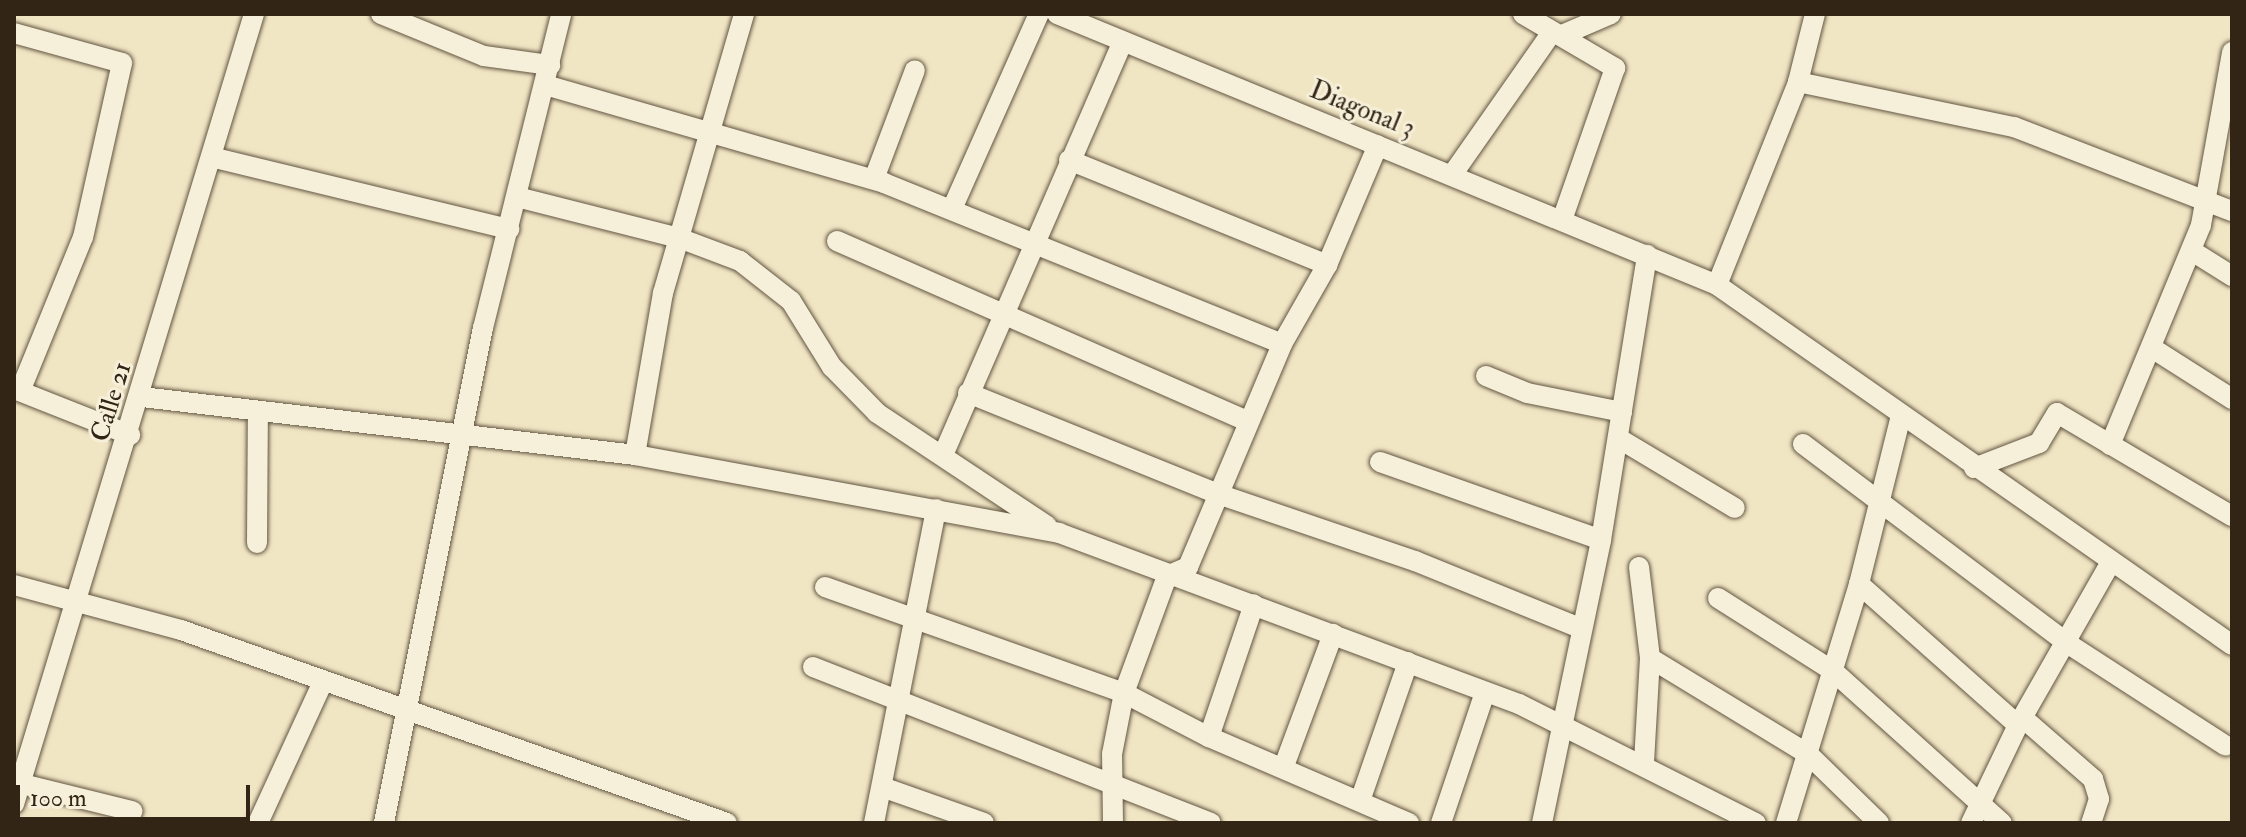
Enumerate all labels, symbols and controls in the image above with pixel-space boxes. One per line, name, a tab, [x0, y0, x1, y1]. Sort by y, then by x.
street label: Diagonal 3	[1305, 75, 1419, 145]
street label: Calle 21	[85, 358, 139, 446]
scale bar	[20, 769, 254, 819]
text: 100 m	[30, 783, 87, 814]

